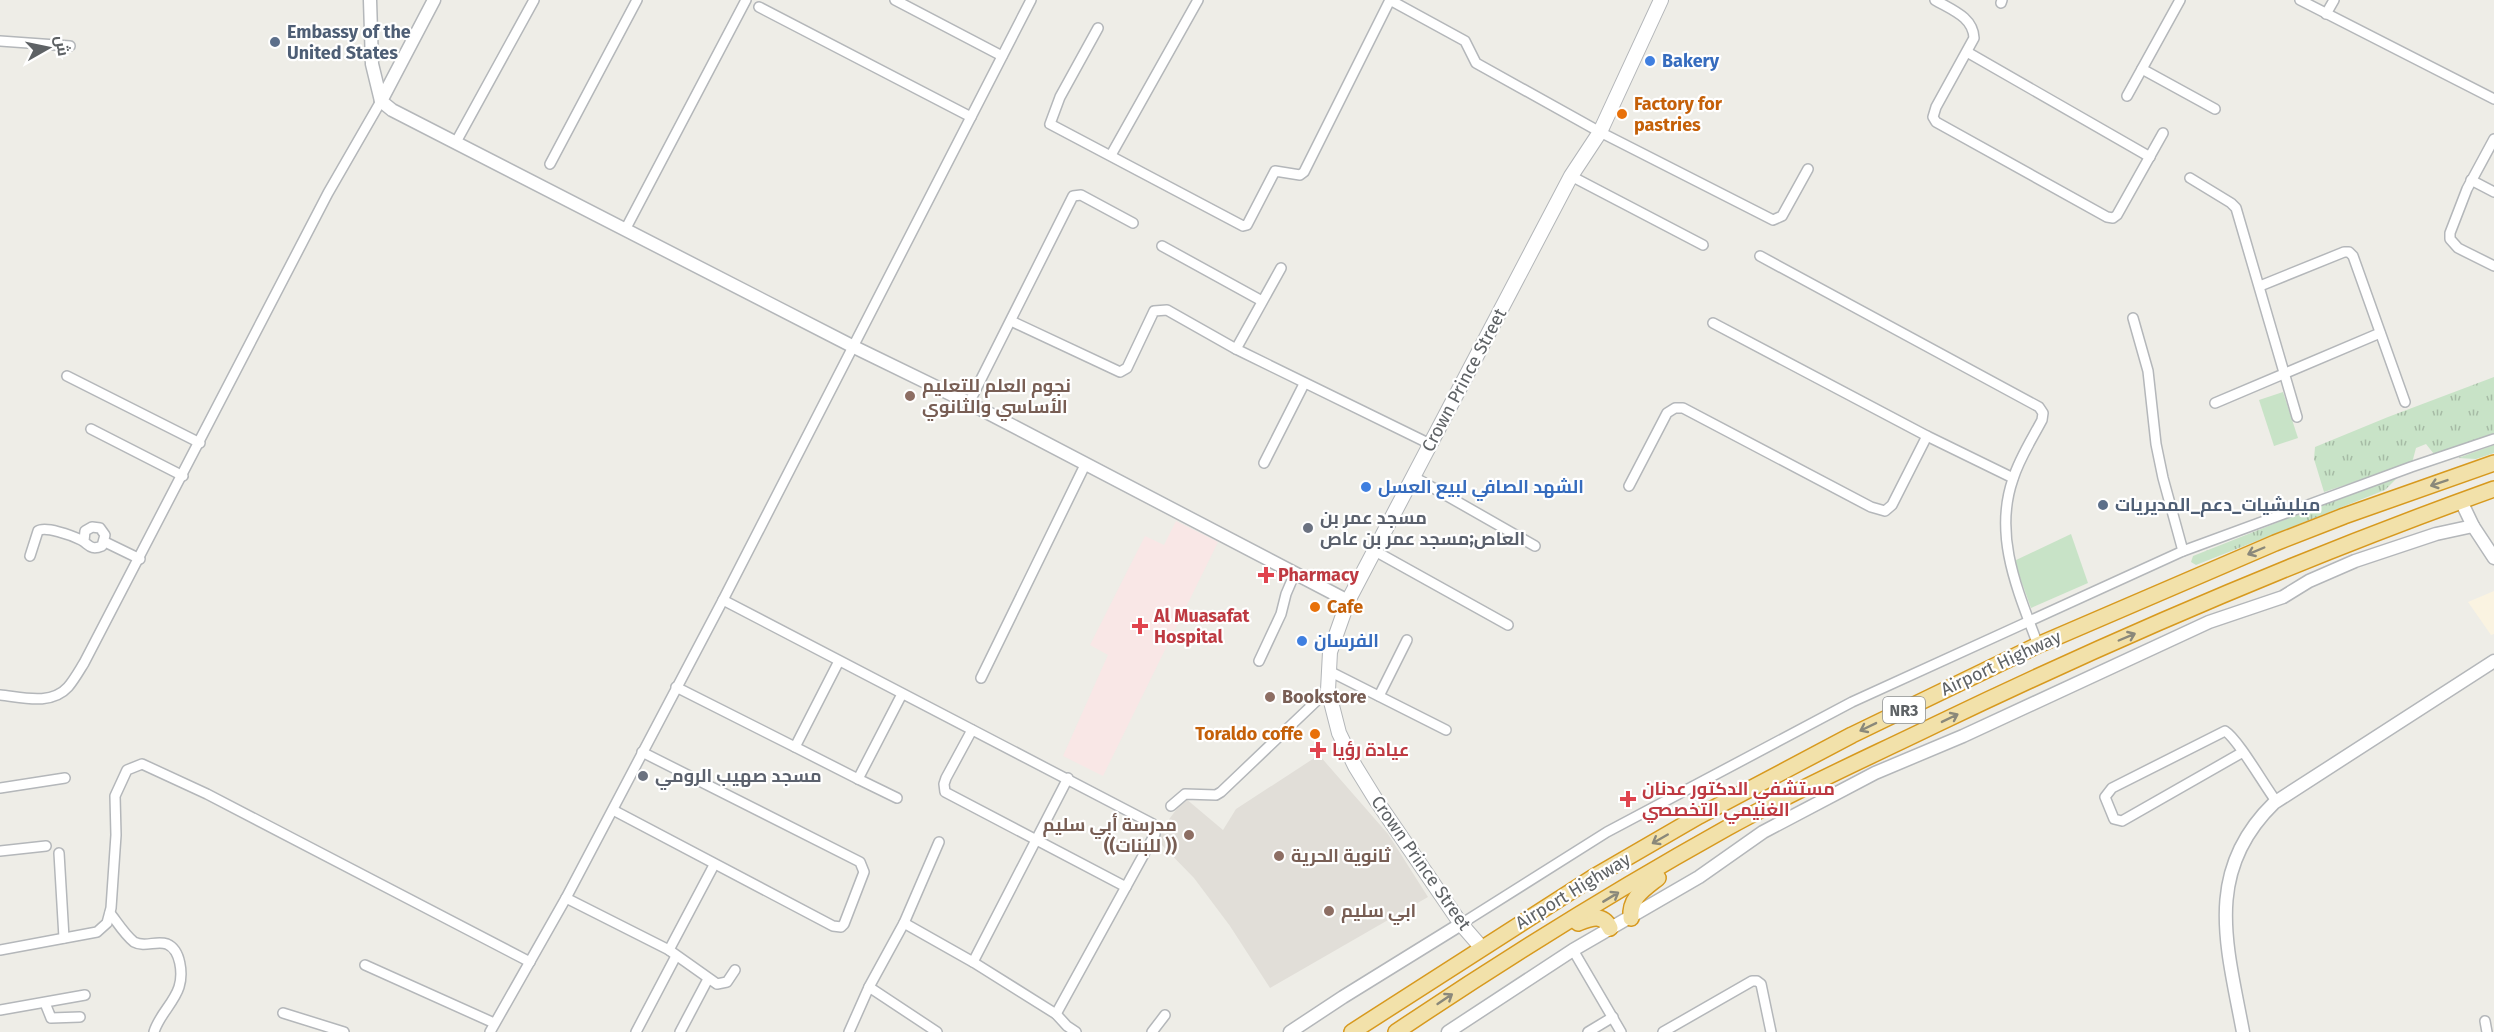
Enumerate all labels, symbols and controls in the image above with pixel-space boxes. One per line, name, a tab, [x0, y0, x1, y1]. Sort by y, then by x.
north arrow	[18, 18, 78, 78]
place label: Embassy of the United States	[287, 21, 411, 64]
text: ش	[51, 34, 73, 57]
marker: Embassy of the United States	[268, 35, 282, 49]
place label: Bakery	[1662, 50, 1720, 72]
marker: Bakery	[1643, 54, 1657, 68]
place label: Factory for pastries	[1634, 93, 1723, 136]
marker: Factory for pastries	[1615, 107, 1629, 121]
street label: Crown Prince Street	[1417, 304, 1511, 455]
place label: نجوم العلم للتعليم الأساسي والثانوي	[922, 375, 1071, 421]
marker: نجوم العلم للتعليم الأساسي والثانوي	[903, 389, 917, 403]
place label: الشهد الصافي لبيع العسل	[1378, 476, 1584, 502]
one-way arrow	[2430, 478, 2449, 489]
marker: الشهد الصافي لبيع العسل	[1359, 480, 1373, 494]
place label: ميليشيات_دعم_المديريات	[2115, 494, 2320, 517]
marker: ميليشيات_دعم_المديريات	[2096, 498, 2110, 512]
place label: مسجد عمر بن العاص;مسجد عمر بن عاص	[1320, 507, 1525, 550]
marker: مسجد عمر بن العاص;مسجد عمر بن عاص	[1301, 521, 1315, 535]
one-way arrow	[2248, 546, 2266, 558]
place label: Pharmacy	[1278, 564, 1360, 586]
marker: Pharmacy	[1259, 568, 1273, 582]
place label: Cafe	[1327, 596, 1363, 618]
marker: Cafe	[1308, 600, 1322, 614]
place label: Al Muasafat Hospital	[1153, 605, 1251, 648]
marker: Al Muasafat Hospital	[1131, 617, 1149, 635]
street label: Airport Highway	[1937, 625, 2065, 700]
place label: الفرسان	[1314, 630, 1379, 652]
one-way arrow	[2117, 631, 2136, 642]
marker: الفرسان	[1295, 634, 1309, 648]
place label: Bookstore	[1282, 686, 1366, 708]
marker: Bookstore	[1263, 690, 1277, 704]
road number: NR3	[1883, 697, 1925, 723]
one-way arrow	[1940, 711, 1958, 723]
one-way arrow	[1860, 721, 1878, 733]
place label: Toraldo coffe	[1195, 723, 1303, 745]
marker: Toraldo coffe	[1308, 727, 1322, 741]
place label: عيادة رؤيا	[1332, 739, 1409, 761]
marker: عيادة رؤيا	[1309, 741, 1327, 759]
place label: مسجد صهيب الرومي	[655, 765, 822, 791]
marker: مسجد صهيب الرومي	[636, 769, 650, 783]
place label: مستشفي الدكتور عدنان الغنيمي التخصصي	[1642, 778, 1835, 825]
marker: مستشفي الدكتور عدنان الغنيمي التخصصي	[1619, 790, 1637, 808]
street label: Crown Prince Street	[1366, 791, 1476, 935]
place label: مدرسة أبي سليم ((للبنات ))	[1042, 812, 1177, 857]
marker: مدرسة أبي سليم ((للبنات ))	[1182, 828, 1196, 842]
one-way arrow	[1651, 834, 1669, 845]
place label: ثانوية الحرية	[1291, 845, 1391, 867]
street label: Airport Highway	[1512, 848, 1635, 934]
marker: ثانوية الحرية	[1272, 849, 1286, 863]
one-way arrow	[1602, 891, 1619, 903]
place label: ابي سليم	[1341, 900, 1416, 926]
marker: ابي سليم	[1322, 904, 1336, 918]
one-way arrow	[1436, 993, 1453, 1006]

